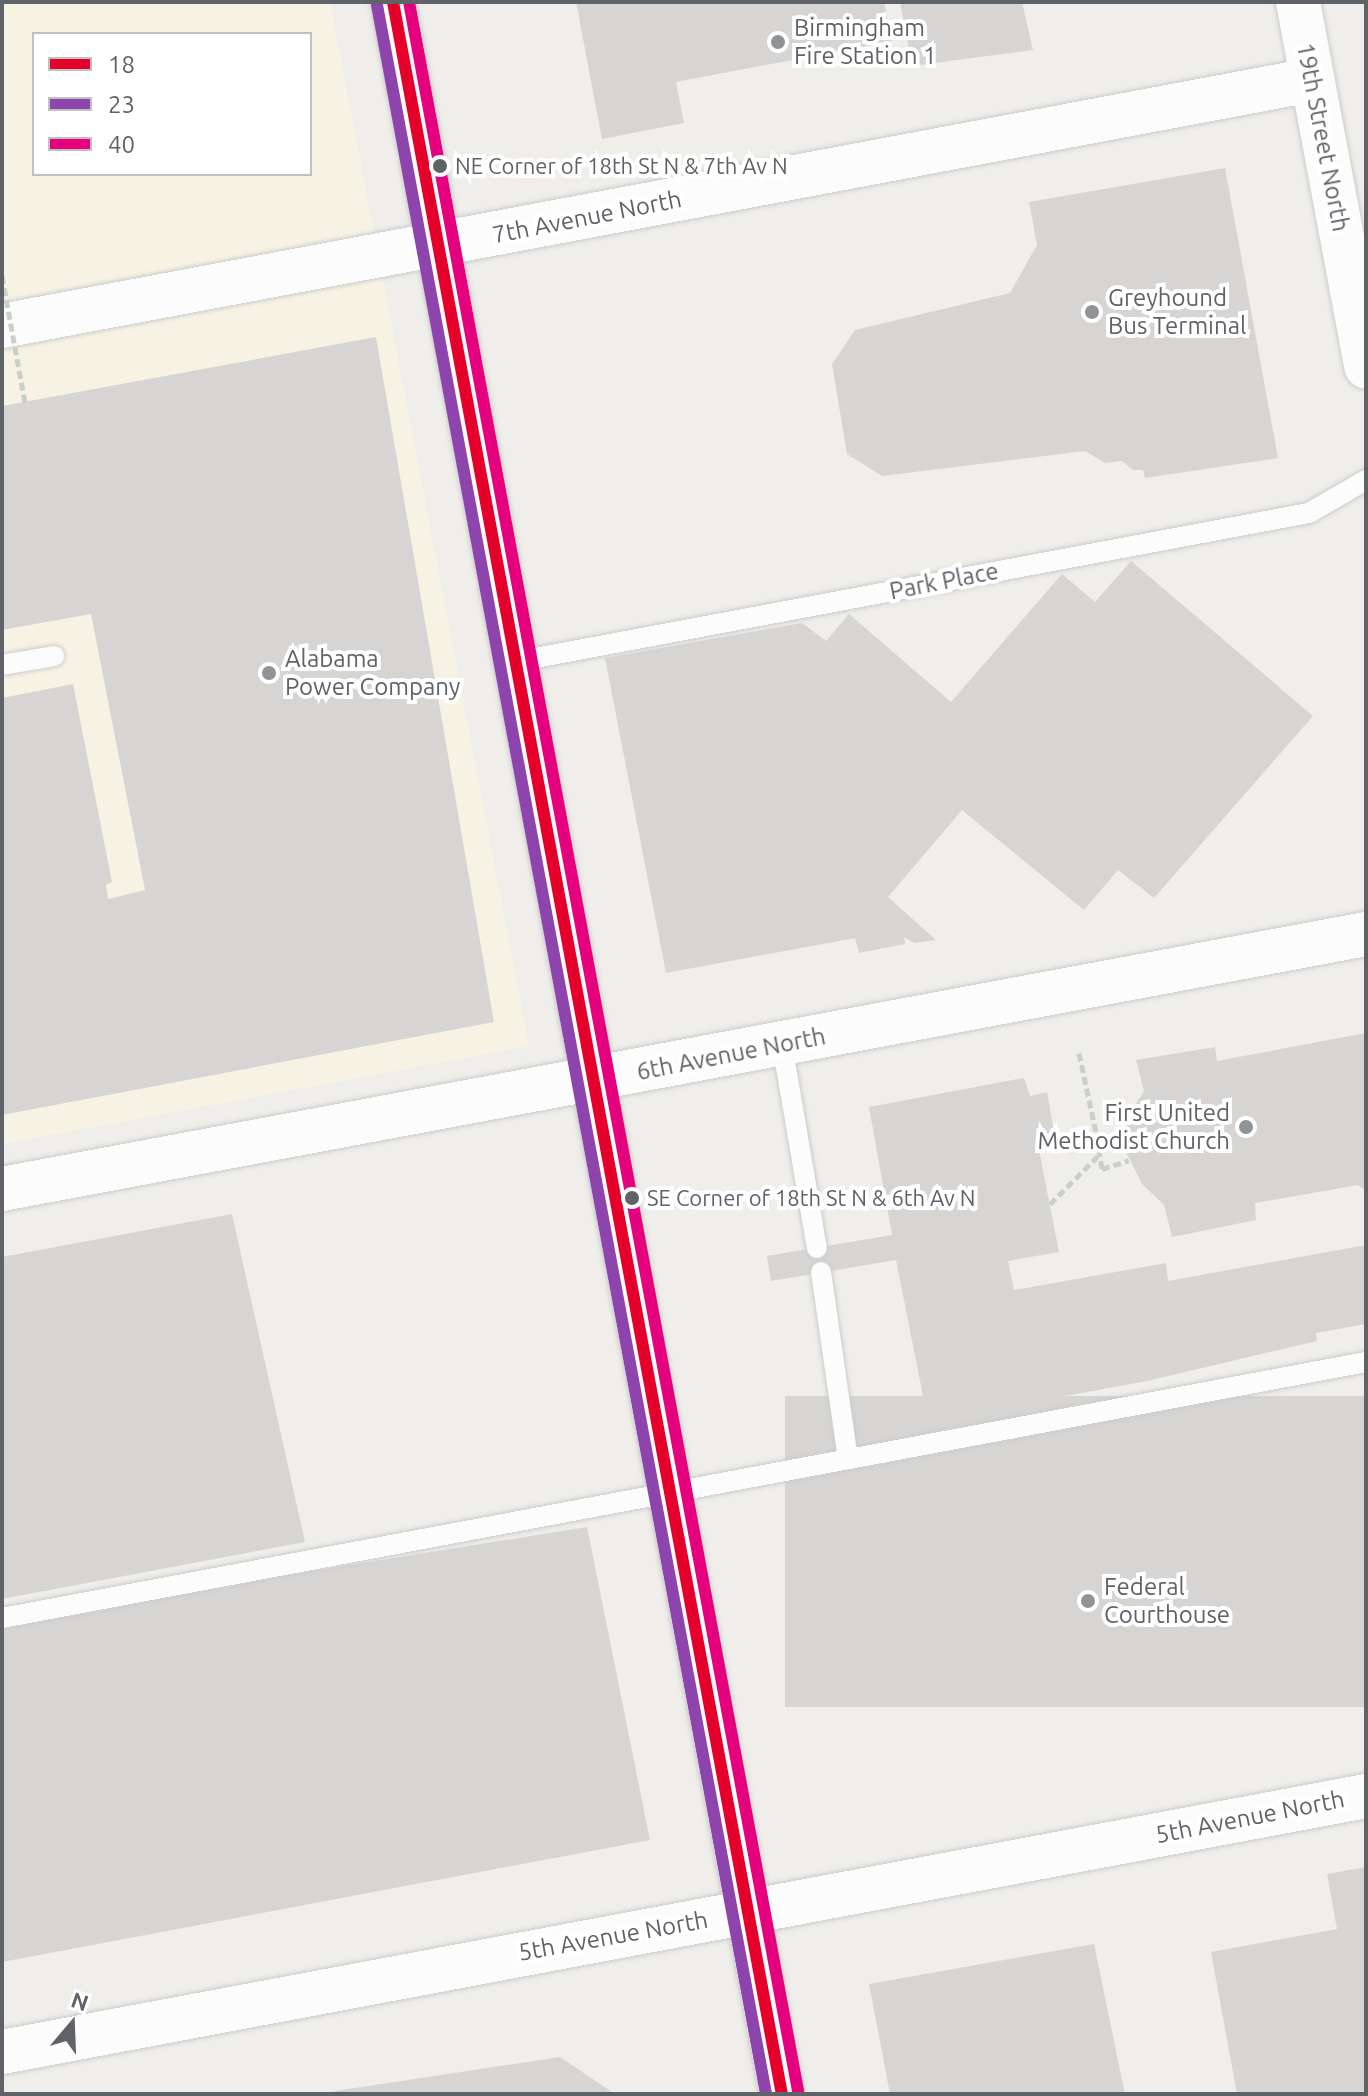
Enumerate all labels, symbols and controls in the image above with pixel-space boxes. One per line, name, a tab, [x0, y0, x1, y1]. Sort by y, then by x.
place label: Birmingham Fire Station 1	[794, 14, 937, 70]
legend	[32, 32, 312, 176]
marker: Birmingham Fire Station 1	[769, 33, 787, 51]
street label: 19th Street North	[1291, 40, 1355, 234]
text: 18	[108, 51, 135, 78]
text: 23	[108, 91, 135, 118]
text: 40	[108, 131, 135, 158]
place label: NE Corner of 18th St N & 7th Av N	[455, 153, 788, 179]
marker: NE Corner of 18th St N & 7th Av N	[432, 158, 448, 174]
street label: 7th Avenue North	[490, 185, 684, 249]
place label: Greyhound Bus Terminal	[1108, 284, 1246, 340]
marker: Greyhound Bus Terminal	[1083, 303, 1101, 321]
street label: Park Place	[887, 556, 1001, 606]
place label: Alabama Power Company	[285, 645, 460, 701]
marker: Alabama Power Company	[260, 664, 278, 682]
street label: 6th Avenue North	[634, 1022, 828, 1086]
place label: First United Methodist Church	[1037, 1099, 1230, 1155]
marker: First United Methodist Church	[1237, 1118, 1255, 1136]
place label: SE Corner of 18th St N & 6th Av N	[647, 1185, 976, 1211]
marker: SE Corner of 18th St N & 6th Av N	[624, 1190, 640, 1206]
place label: Federal Courthouse	[1104, 1573, 1230, 1629]
marker: Federal Courthouse	[1079, 1592, 1097, 1610]
street label: 5th Avenue North	[1153, 1785, 1347, 1849]
street label: 5th Avenue North	[516, 1905, 710, 1967]
north arrow	[32, 1984, 112, 2064]
text: N	[68, 1986, 92, 2015]

